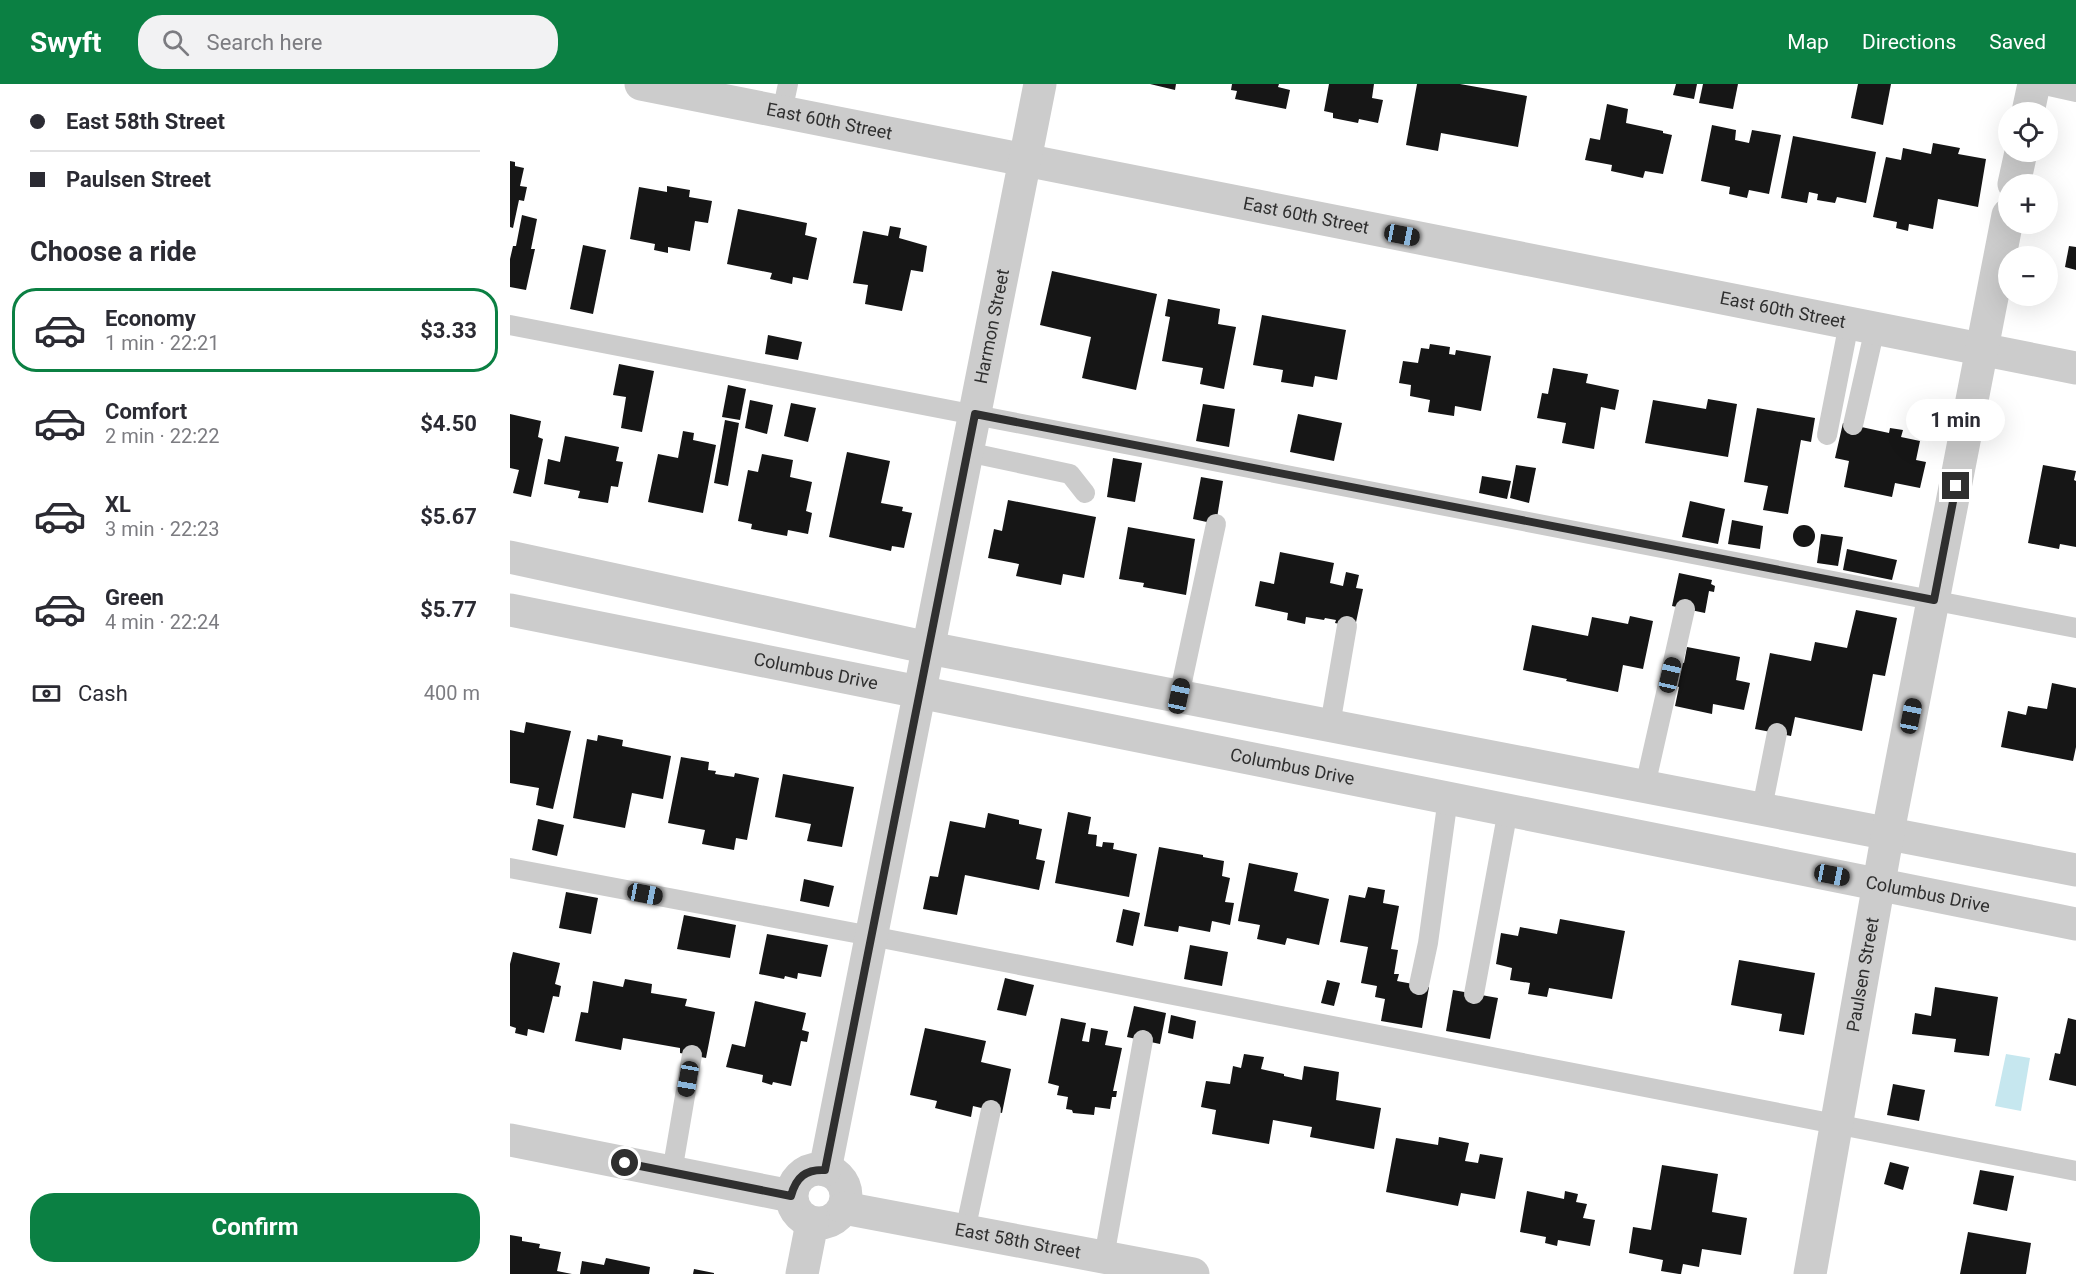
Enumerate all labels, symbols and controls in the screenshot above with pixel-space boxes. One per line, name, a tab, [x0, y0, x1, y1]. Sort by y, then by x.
search box	[138, 15, 558, 69]
text: Swyft	[30, 26, 102, 59]
icon: search	[159, 26, 192, 59]
text: Search here	[207, 30, 322, 55]
text: Map	[1787, 30, 1829, 54]
text: Directions	[1862, 30, 1956, 54]
text: Saved	[1989, 30, 2046, 54]
street label: East 60th Street	[765, 98, 894, 144]
map controls	[1998, 102, 2058, 306]
button: locate	[1998, 102, 2058, 162]
text: East 58th Street	[66, 109, 225, 134]
text: Paulsen Street	[66, 167, 211, 192]
button: +	[1998, 174, 2058, 234]
street label: East 60th Street	[1242, 192, 1371, 238]
car	[1383, 223, 1421, 247]
text: Choose a ride	[30, 236, 196, 268]
button: −	[1998, 246, 2058, 306]
street label: Harmon Street	[970, 267, 1013, 386]
street label: East 60th Street	[1718, 287, 1848, 332]
icon: car	[33, 303, 87, 357]
text: Economy	[105, 306, 196, 331]
text: $3.33	[420, 318, 477, 343]
text: 1 min · 22:21	[105, 331, 220, 355]
icon: car	[33, 396, 87, 450]
text: Comfort	[105, 399, 187, 424]
callout: 1 min	[1906, 399, 2006, 441]
text: 1 min	[1930, 408, 1981, 432]
text: $4.50	[420, 411, 477, 436]
text: 2 min · 22:22	[105, 424, 220, 448]
route end	[1942, 472, 1969, 499]
icon: car	[33, 489, 87, 543]
text: XL	[105, 492, 131, 517]
text: $5.67	[420, 504, 477, 529]
text: 3 min · 22:23	[105, 517, 220, 541]
icon: car	[33, 582, 87, 636]
text: Green	[105, 585, 164, 610]
text: $5.77	[420, 597, 477, 622]
text: 4 min · 22:24	[105, 610, 220, 634]
street label: Columbus Drive	[752, 648, 880, 694]
car	[1657, 655, 1683, 695]
icon: cash	[30, 677, 63, 710]
car	[1166, 677, 1192, 715]
text: Cash	[78, 681, 128, 706]
text: 400 m	[424, 681, 480, 705]
car	[1899, 697, 1923, 735]
street label: Columbus Drive	[1228, 744, 1357, 789]
car	[1813, 863, 1851, 887]
street label: Columbus Drive	[1864, 871, 1992, 917]
car	[626, 882, 664, 906]
street label: Paulsen Street	[1842, 915, 1883, 1034]
car	[676, 1060, 700, 1098]
route start	[611, 1149, 638, 1176]
button: Confirm	[30, 1193, 480, 1262]
street label: East 58th Street	[953, 1218, 1083, 1263]

